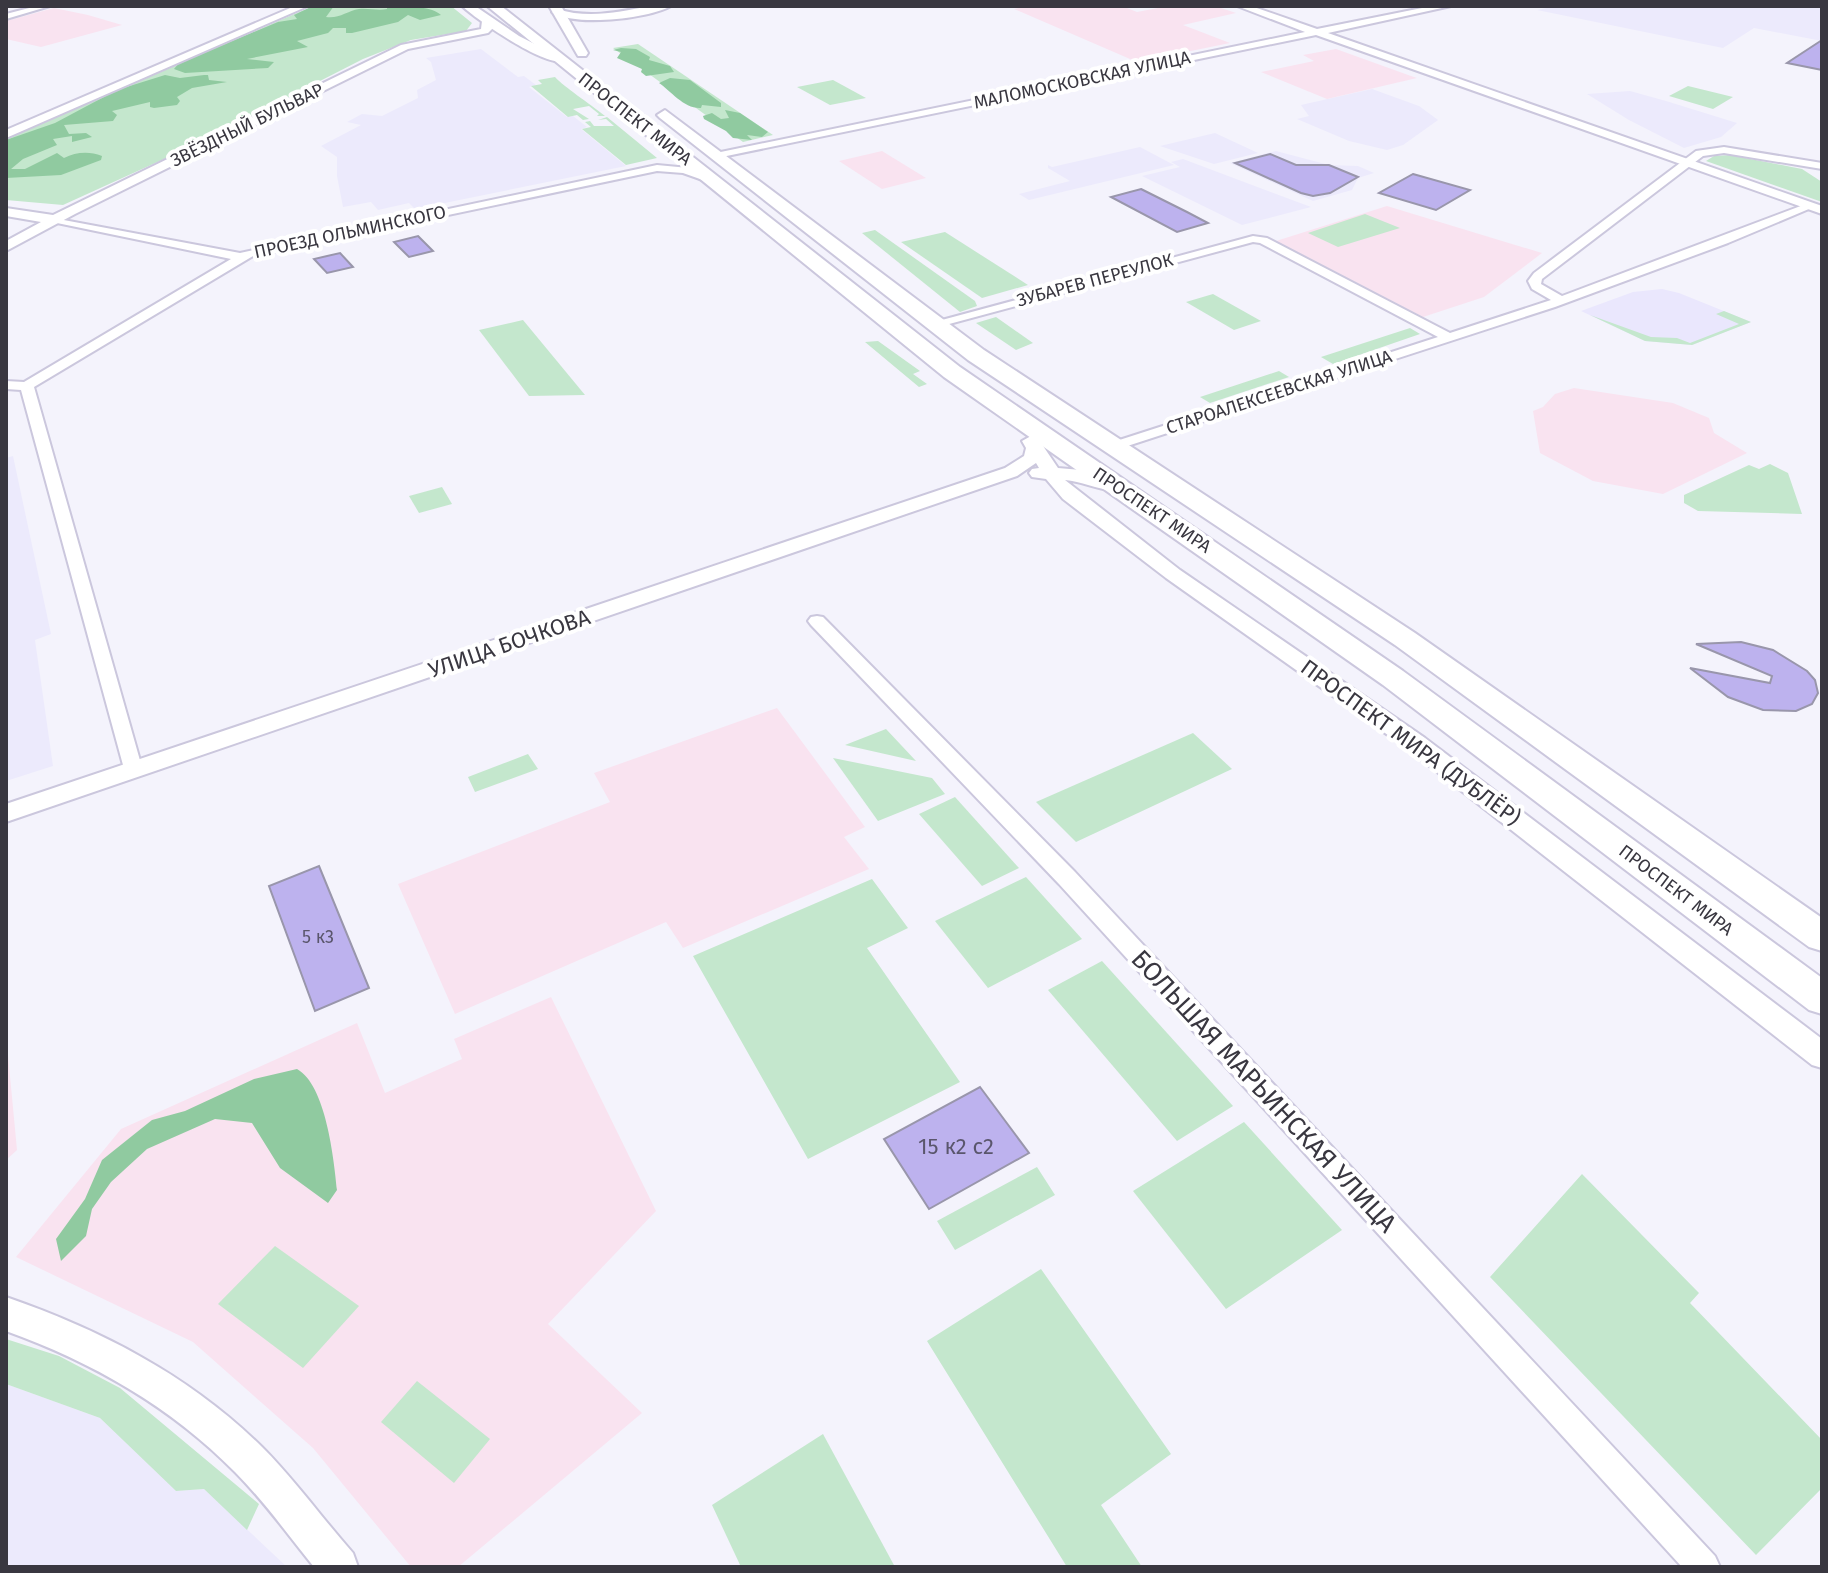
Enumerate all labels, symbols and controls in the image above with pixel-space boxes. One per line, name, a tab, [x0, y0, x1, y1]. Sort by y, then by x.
street label: МАЛОМОСКОВСКАЯ УЛИЦА	[972, 46, 1193, 114]
street label: ПРОСПЕКТ МИРА	[574, 68, 697, 170]
street label: ЗВЁЗДНЫЙ БУЛЬВАР	[167, 78, 327, 172]
street label: ПРОЕЗД ОЛЬМИНСКОГО	[252, 201, 448, 263]
street label: ЗУБАРЕВ ПЕРЕУЛОК	[1014, 248, 1176, 311]
street label: СТАРОАЛЕКСЕЕВСКАЯ УЛИЦА	[1163, 345, 1395, 439]
street label: ПРОСПЕКТ МИРА	[1089, 462, 1216, 558]
street label: УЛИЦА БОЧКОВА	[425, 603, 594, 684]
street label: ПРОСПЕКТ МИРА (ДУБЛЁР)	[1296, 654, 1526, 831]
street label: ПРОСПЕКТ МИРА	[1614, 840, 1738, 941]
house number: 5 к3	[302, 926, 334, 948]
street label: БОЛЬШАЯ МАРЬИНСКАЯ УЛИЦА	[1125, 944, 1403, 1239]
house number: 15 к2 с2	[918, 1133, 994, 1160]

